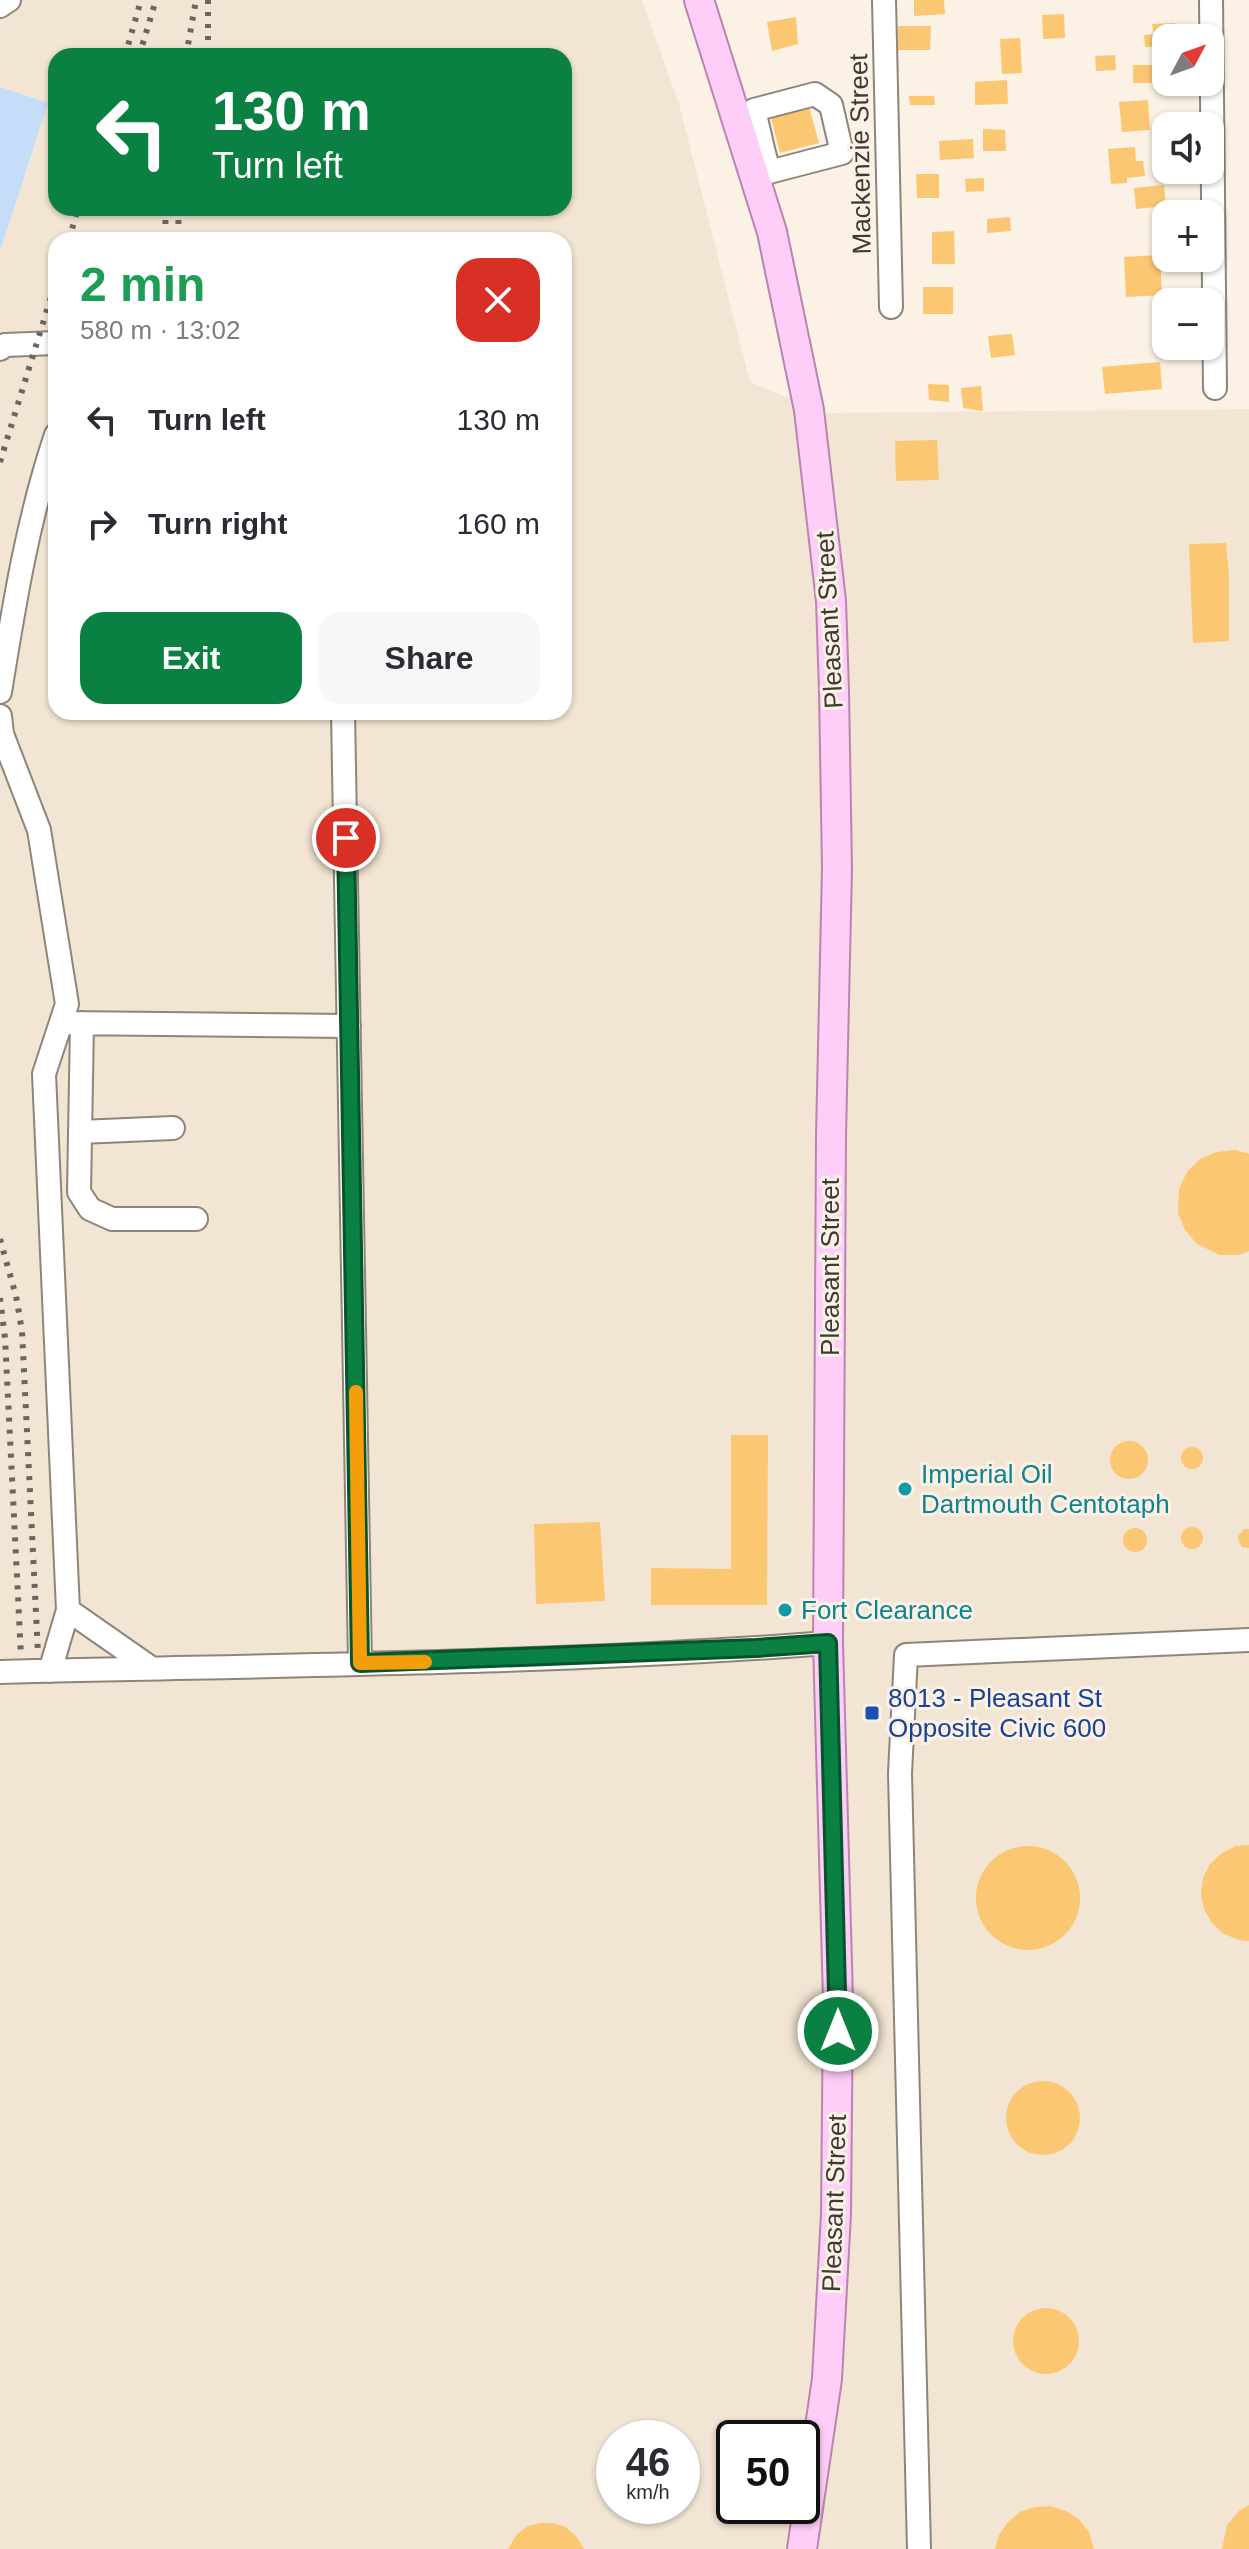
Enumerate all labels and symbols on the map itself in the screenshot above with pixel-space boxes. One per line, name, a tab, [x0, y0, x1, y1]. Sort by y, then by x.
north arrow	[1152, 24, 1224, 96]
street label: Mackenzie Street	[843, 53, 877, 255]
street label: Pleasant Street	[809, 530, 849, 710]
pin	[312, 804, 380, 872]
street label: Pleasant Street	[815, 1177, 845, 1356]
place label: Imperial Oil Dartmouth Centotaph	[921, 1459, 1170, 1519]
marker: Imperial Oil Dartmouth Centotaph	[896, 1480, 914, 1498]
place label: Fort Clearance	[801, 1595, 973, 1625]
marker: Fort Clearance	[776, 1601, 794, 1619]
place label: 8013 - Pleasant St Opposite Civic 600	[888, 1683, 1106, 1743]
marker: 8013 - Pleasant St Opposite Civic 600	[863, 1704, 881, 1722]
position arrow	[796, 1989, 880, 2073]
street label: Pleasant Street	[816, 2113, 852, 2292]
speed limit sign: 50	[716, 2420, 820, 2524]

